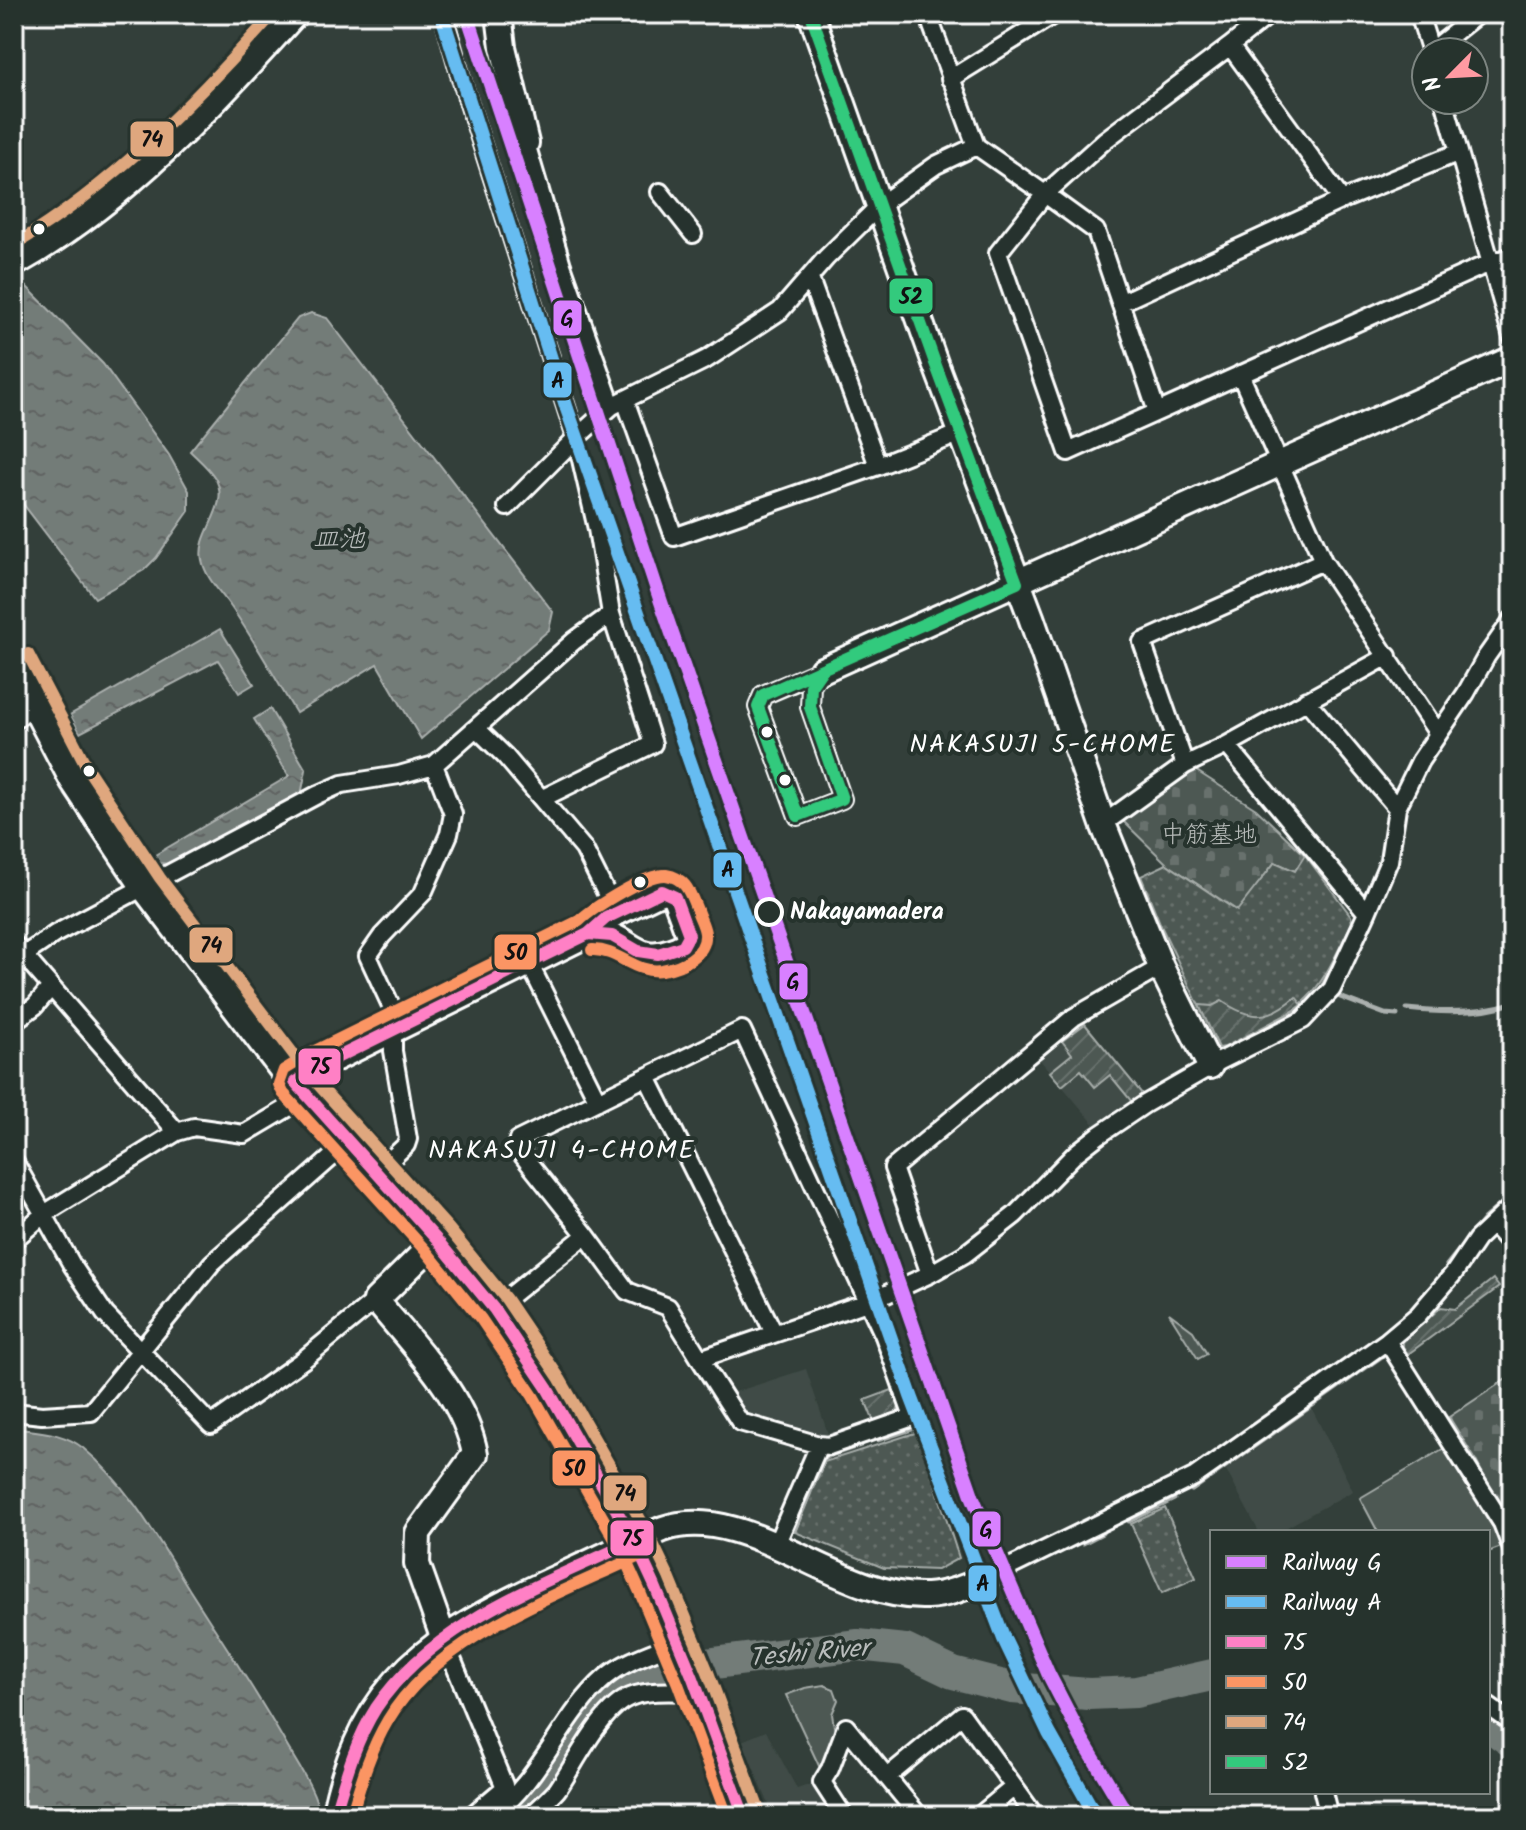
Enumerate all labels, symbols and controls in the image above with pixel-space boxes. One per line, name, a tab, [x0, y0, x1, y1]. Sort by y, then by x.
north arrow	[1410, 36, 1490, 116]
text: N	[1415, 70, 1453, 97]
line badge: 74	[129, 120, 175, 158]
text: 74	[141, 124, 163, 159]
unlabelled marker	[31, 221, 47, 237]
line badge: 52	[888, 277, 934, 315]
text: 52	[898, 281, 923, 316]
line badge: G	[552, 299, 583, 337]
text: G	[560, 303, 574, 338]
line badge: A	[542, 361, 573, 399]
text: A	[551, 365, 565, 400]
water label: 皿池	[313, 519, 366, 561]
unlabelled marker	[759, 724, 775, 740]
district label: NAKASUJI 5-CHOME	[909, 724, 1177, 766]
unlabelled marker	[81, 763, 97, 779]
unlabelled marker	[777, 772, 793, 788]
park label: 中筋墓地	[1161, 816, 1257, 855]
line badge: A	[712, 851, 743, 889]
text: A	[721, 854, 735, 889]
unlabelled marker	[632, 874, 648, 890]
place label: Nakayamadera	[790, 893, 944, 932]
marker: Nakayamadera	[755, 898, 783, 926]
line badge: 74	[188, 926, 234, 964]
text: 74	[200, 930, 222, 965]
line badge: 50	[493, 933, 538, 971]
text: 50	[504, 937, 528, 972]
line badge: G	[778, 962, 809, 1001]
text: G	[786, 966, 800, 1001]
line badge: 75	[297, 1047, 342, 1086]
text: 75	[309, 1051, 333, 1086]
district label: NAKASUJI 4-CHOME	[428, 1130, 696, 1172]
line badge: 50	[551, 1449, 597, 1487]
text: 50	[562, 1453, 586, 1488]
line badge: 74	[602, 1474, 648, 1512]
text: 74	[614, 1478, 636, 1513]
line badge: G	[971, 1510, 1002, 1548]
text: G	[979, 1514, 993, 1549]
line badge: 75	[609, 1519, 655, 1557]
text: 75	[621, 1523, 645, 1558]
legend	[1210, 1530, 1490, 1794]
text: Railway G	[1282, 1544, 1382, 1583]
line badge: A	[967, 1564, 998, 1603]
text: A	[976, 1568, 990, 1603]
text: Railway A	[1282, 1584, 1382, 1623]
text: 75	[1282, 1624, 1308, 1663]
water label: Teshi River	[747, 1627, 876, 1680]
text: 50	[1282, 1664, 1307, 1703]
text: 74	[1282, 1704, 1306, 1743]
text: 52	[1282, 1744, 1309, 1783]

